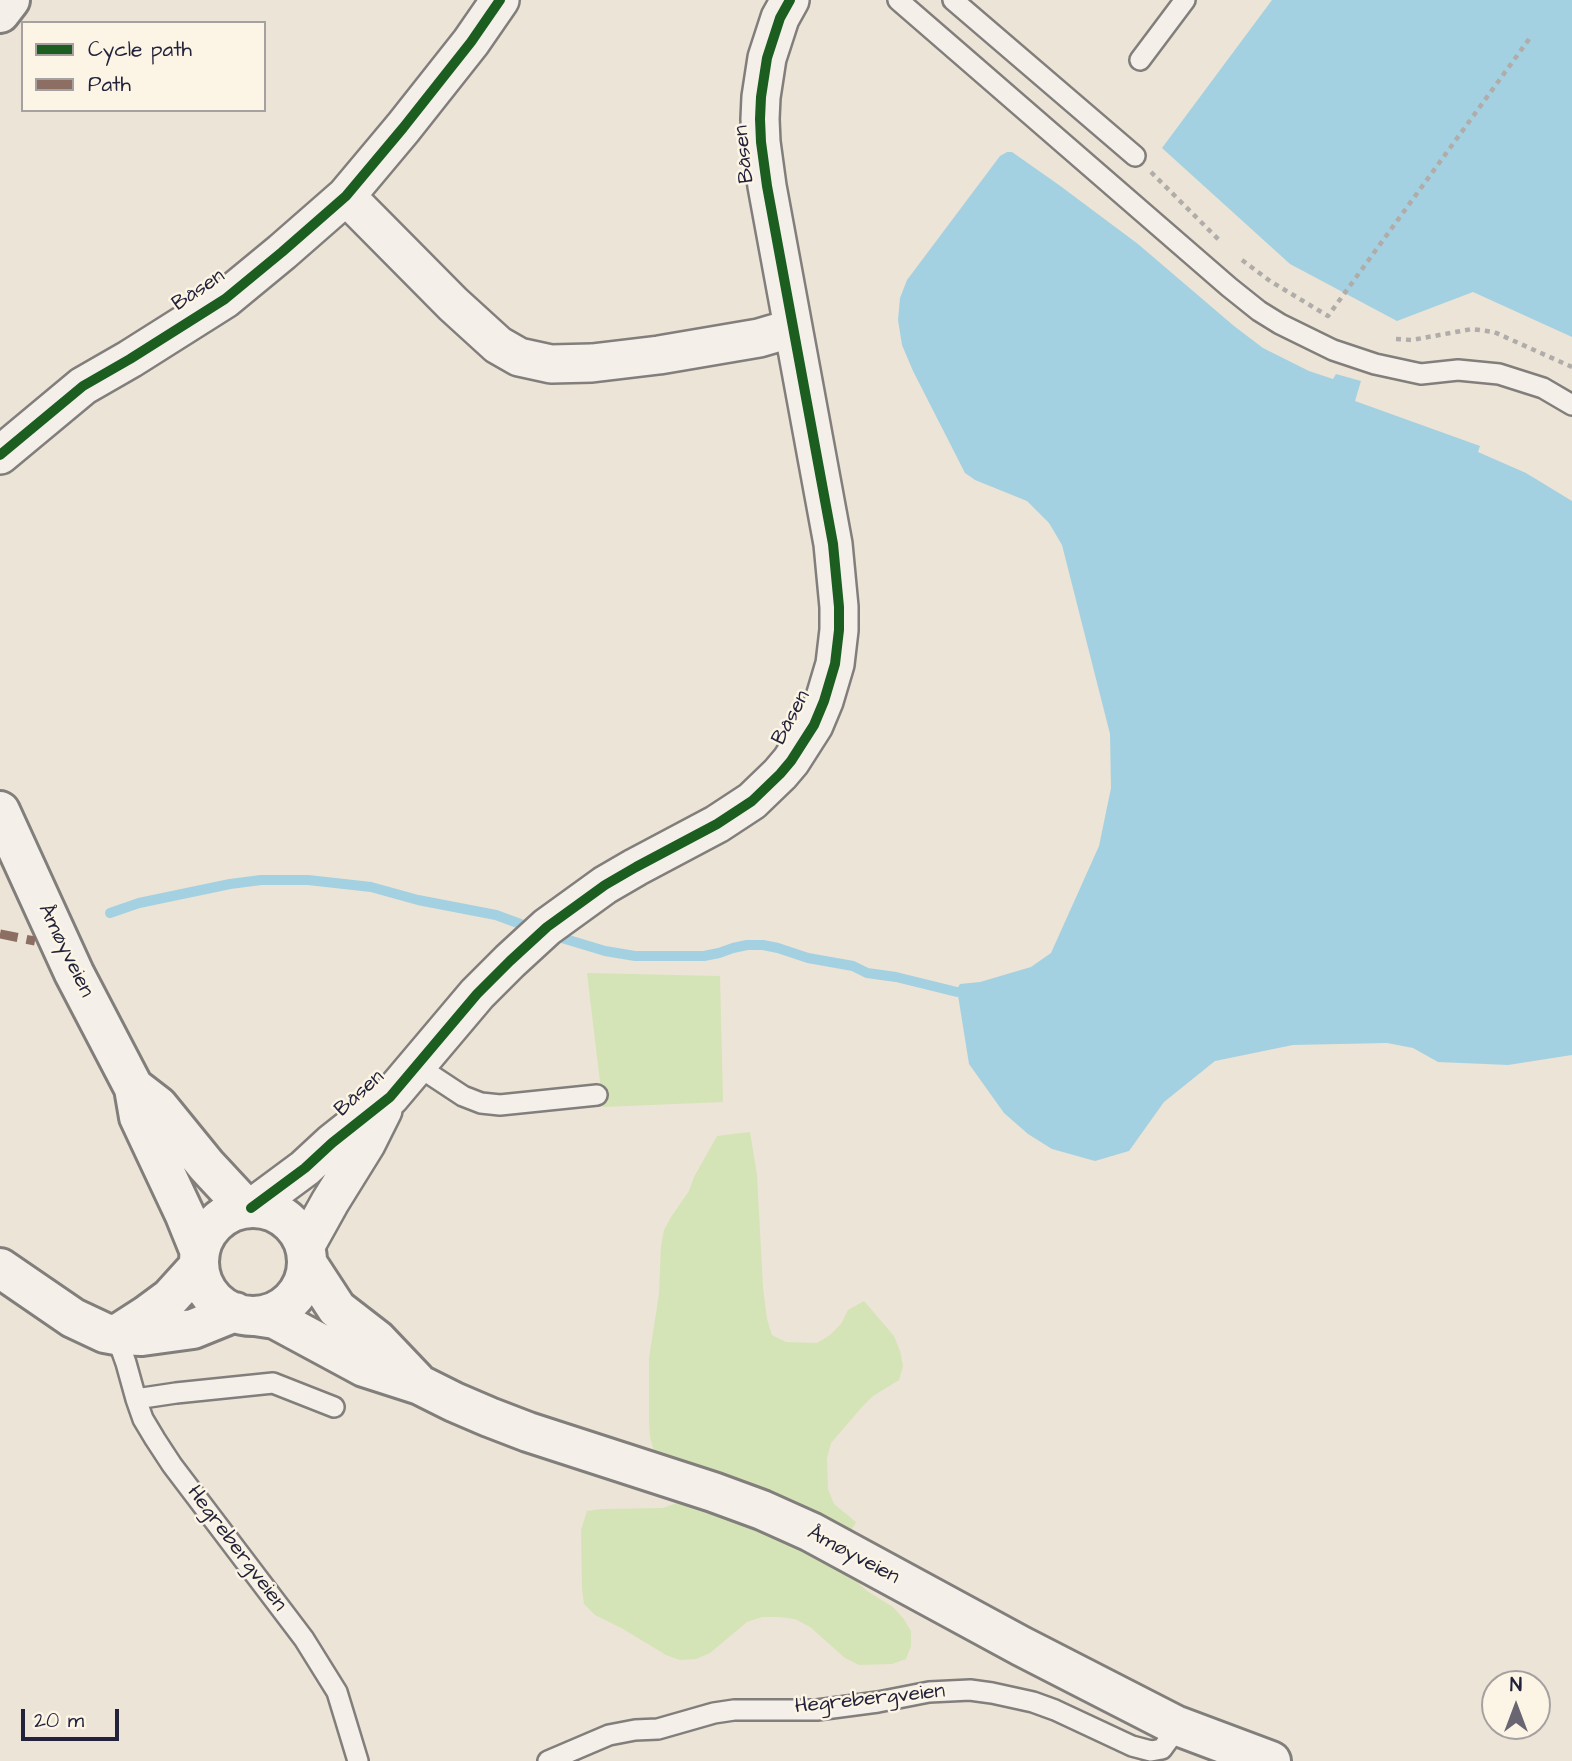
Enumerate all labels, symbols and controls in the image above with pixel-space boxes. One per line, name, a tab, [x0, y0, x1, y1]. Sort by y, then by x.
legend	[21, 21, 266, 112]
text: Cycle path	[88, 35, 192, 64]
text: Path	[88, 70, 131, 99]
street label: Båsen	[729, 124, 761, 184]
street label: Båsen	[168, 264, 230, 318]
street label: Båsen	[767, 686, 817, 750]
street label: Åmøyveien	[32, 900, 98, 1002]
street label: Båsen	[330, 1065, 390, 1123]
street label: Hegrebergveien	[181, 1481, 291, 1617]
street label: Åmøyveien	[803, 1521, 903, 1591]
north arrow	[1481, 1670, 1551, 1740]
text: N	[1510, 1672, 1522, 1699]
street label: Hegrebergveien	[794, 1680, 946, 1720]
scale bar	[24, 1694, 122, 1738]
text: 20 m	[34, 1706, 84, 1735]

